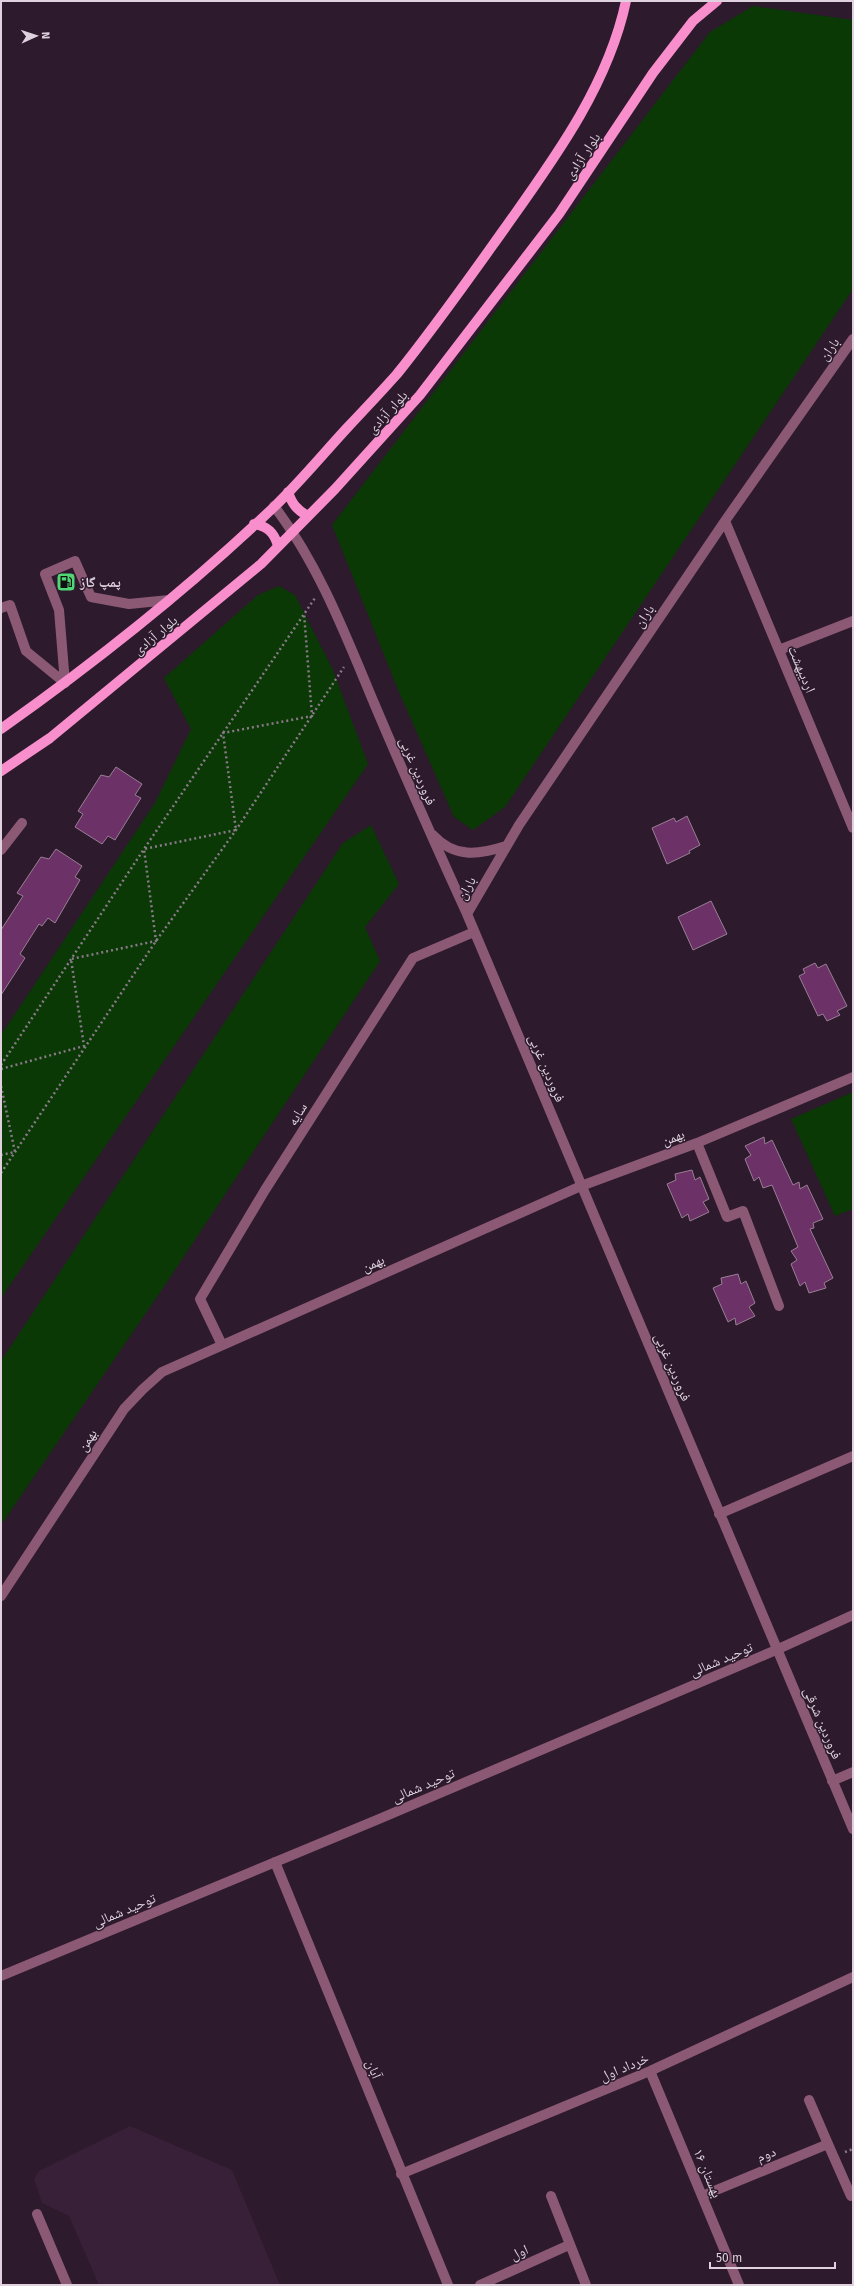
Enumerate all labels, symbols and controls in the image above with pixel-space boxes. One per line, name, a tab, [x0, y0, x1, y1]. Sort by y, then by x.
north arrow	[16, 16, 56, 56]
text: N	[39, 32, 52, 39]
street label: بلوار آزادی	[561, 130, 604, 183]
street label: باران	[815, 334, 843, 364]
street label: بلوار آزادی	[363, 387, 411, 438]
fuel station icon: پمپ گاز	[55, 571, 77, 593]
place label: پمپ گاز	[79, 574, 121, 591]
street label: باران	[631, 601, 658, 631]
street label: بلوار آزادی	[130, 612, 181, 659]
street label: اردیبهشت	[784, 643, 819, 695]
street label: فروردین غربی	[396, 735, 440, 808]
street label: باران	[453, 873, 480, 903]
street label: فروردین غربی	[525, 1032, 569, 1105]
street label: سایه	[284, 1100, 311, 1129]
street label: بهمن	[659, 1125, 687, 1150]
street label: بهمن	[359, 1251, 387, 1276]
street label: فروردین غربی	[651, 1331, 695, 1404]
street label: بهمن	[74, 1426, 101, 1455]
street label: توحید شمالی	[687, 1639, 755, 1680]
street label: فروردین شرقی	[800, 1685, 845, 1762]
street label: توحید شمالی	[389, 1765, 457, 1806]
street label: توحید شمالی	[90, 1890, 158, 1931]
street label: خرداد اول	[597, 2050, 651, 2085]
street label: آبان	[362, 2057, 385, 2082]
street label: دوم	[754, 2143, 779, 2167]
street label: بهستان ۱۶	[690, 2146, 725, 2200]
street label: اول	[507, 2241, 531, 2264]
scale bar	[710, 2244, 835, 2270]
text: 50 m	[716, 2251, 742, 2265]

